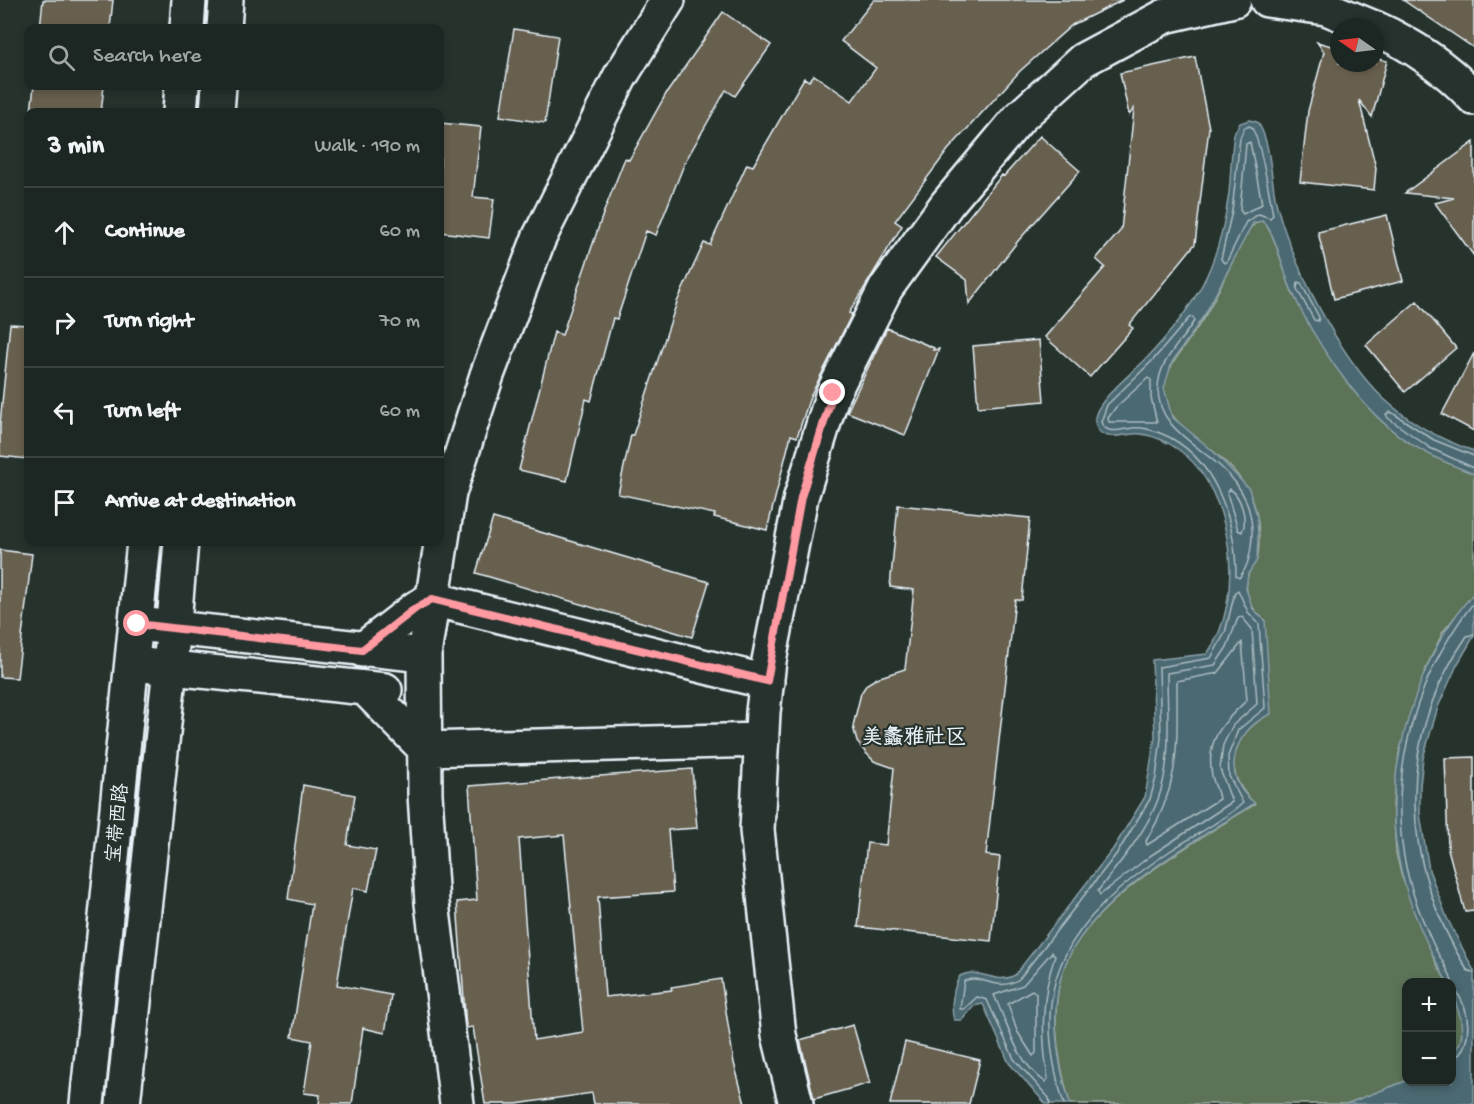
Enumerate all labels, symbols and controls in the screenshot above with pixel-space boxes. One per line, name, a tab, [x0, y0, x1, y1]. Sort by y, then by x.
north arrow	[1330, 18, 1384, 72]
search box	[24, 24, 444, 90]
icon: search	[45, 41, 78, 74]
text: Search here	[93, 44, 201, 70]
text: 3 min	[48, 132, 104, 163]
text: Walk · 190 m	[314, 136, 420, 159]
icon: ahead	[48, 216, 81, 249]
text: Continue	[105, 219, 185, 245]
text: 60 m	[380, 221, 420, 244]
icon: right	[48, 306, 81, 339]
text: Turn right	[105, 309, 193, 335]
text: 70 m	[379, 311, 420, 334]
route end	[819, 379, 845, 405]
icon: left	[48, 396, 81, 429]
text: Turn left	[105, 399, 179, 425]
text: 60 m	[380, 401, 420, 424]
icon: arrive	[48, 486, 81, 519]
text: Arrive at destination	[105, 489, 295, 515]
route start	[123, 610, 149, 636]
district label: 美蠡雅社区	[862, 725, 967, 752]
street label: 宝带西路	[102, 781, 135, 864]
map controls	[1402, 978, 1456, 1086]
button: +	[1402, 978, 1456, 1032]
button: −	[1402, 1032, 1456, 1086]

